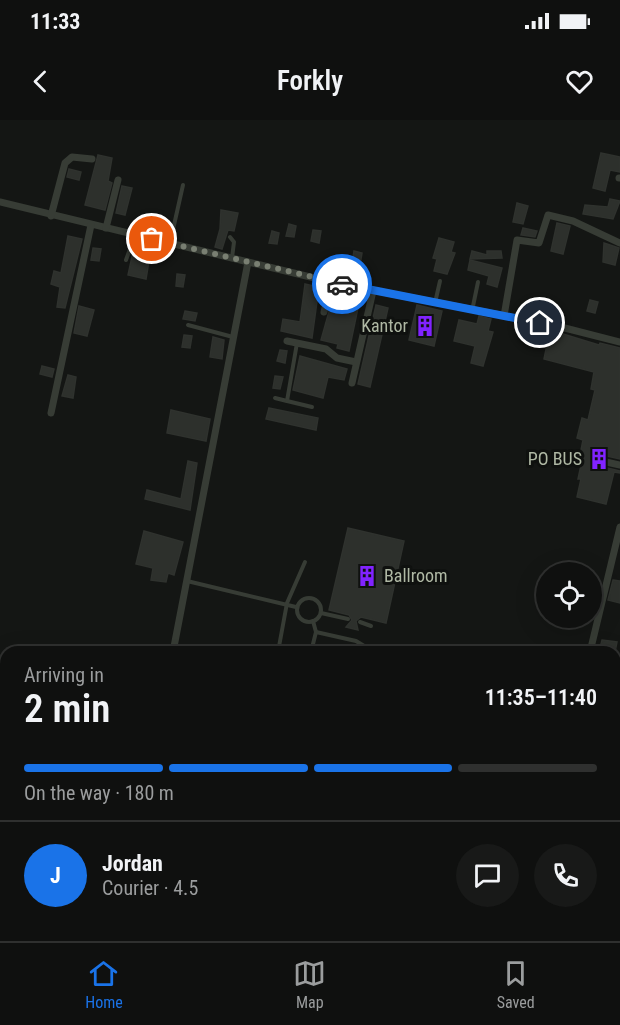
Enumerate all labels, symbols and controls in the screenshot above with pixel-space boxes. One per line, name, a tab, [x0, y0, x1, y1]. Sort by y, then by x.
text: 11:33	[30, 9, 81, 34]
icon: back	[24, 65, 57, 98]
text: Forkly	[277, 65, 343, 97]
icon: heart	[563, 65, 596, 98]
pin	[126, 213, 177, 264]
icon: bag	[135, 222, 168, 255]
courier	[312, 254, 372, 314]
icon: car	[326, 268, 359, 301]
pin	[514, 297, 565, 348]
icon: home	[523, 306, 556, 339]
building icon: Kantor	[413, 314, 437, 338]
place label: Kantor	[361, 315, 409, 336]
building icon: PO BUS	[587, 447, 611, 471]
place label: PO BUS	[528, 448, 582, 469]
map controls	[536, 562, 602, 628]
button: locate	[536, 562, 602, 628]
building icon: Ballroom	[355, 564, 379, 588]
place label: Ballroom	[384, 565, 448, 586]
text: Arriving in	[24, 663, 104, 687]
text: 11:35–11:40	[485, 685, 597, 710]
text: 2 min	[24, 686, 110, 732]
text: On the way · 180 m	[24, 781, 174, 805]
button: chat	[456, 844, 519, 907]
button: phone	[534, 844, 597, 907]
text: Jordan	[102, 851, 163, 876]
text: J	[50, 863, 61, 888]
text: Courier · 4.5	[102, 876, 198, 900]
tab: Home	[85, 957, 123, 1012]
tab: Map	[293, 957, 326, 1012]
tab: Saved	[497, 957, 535, 1012]

